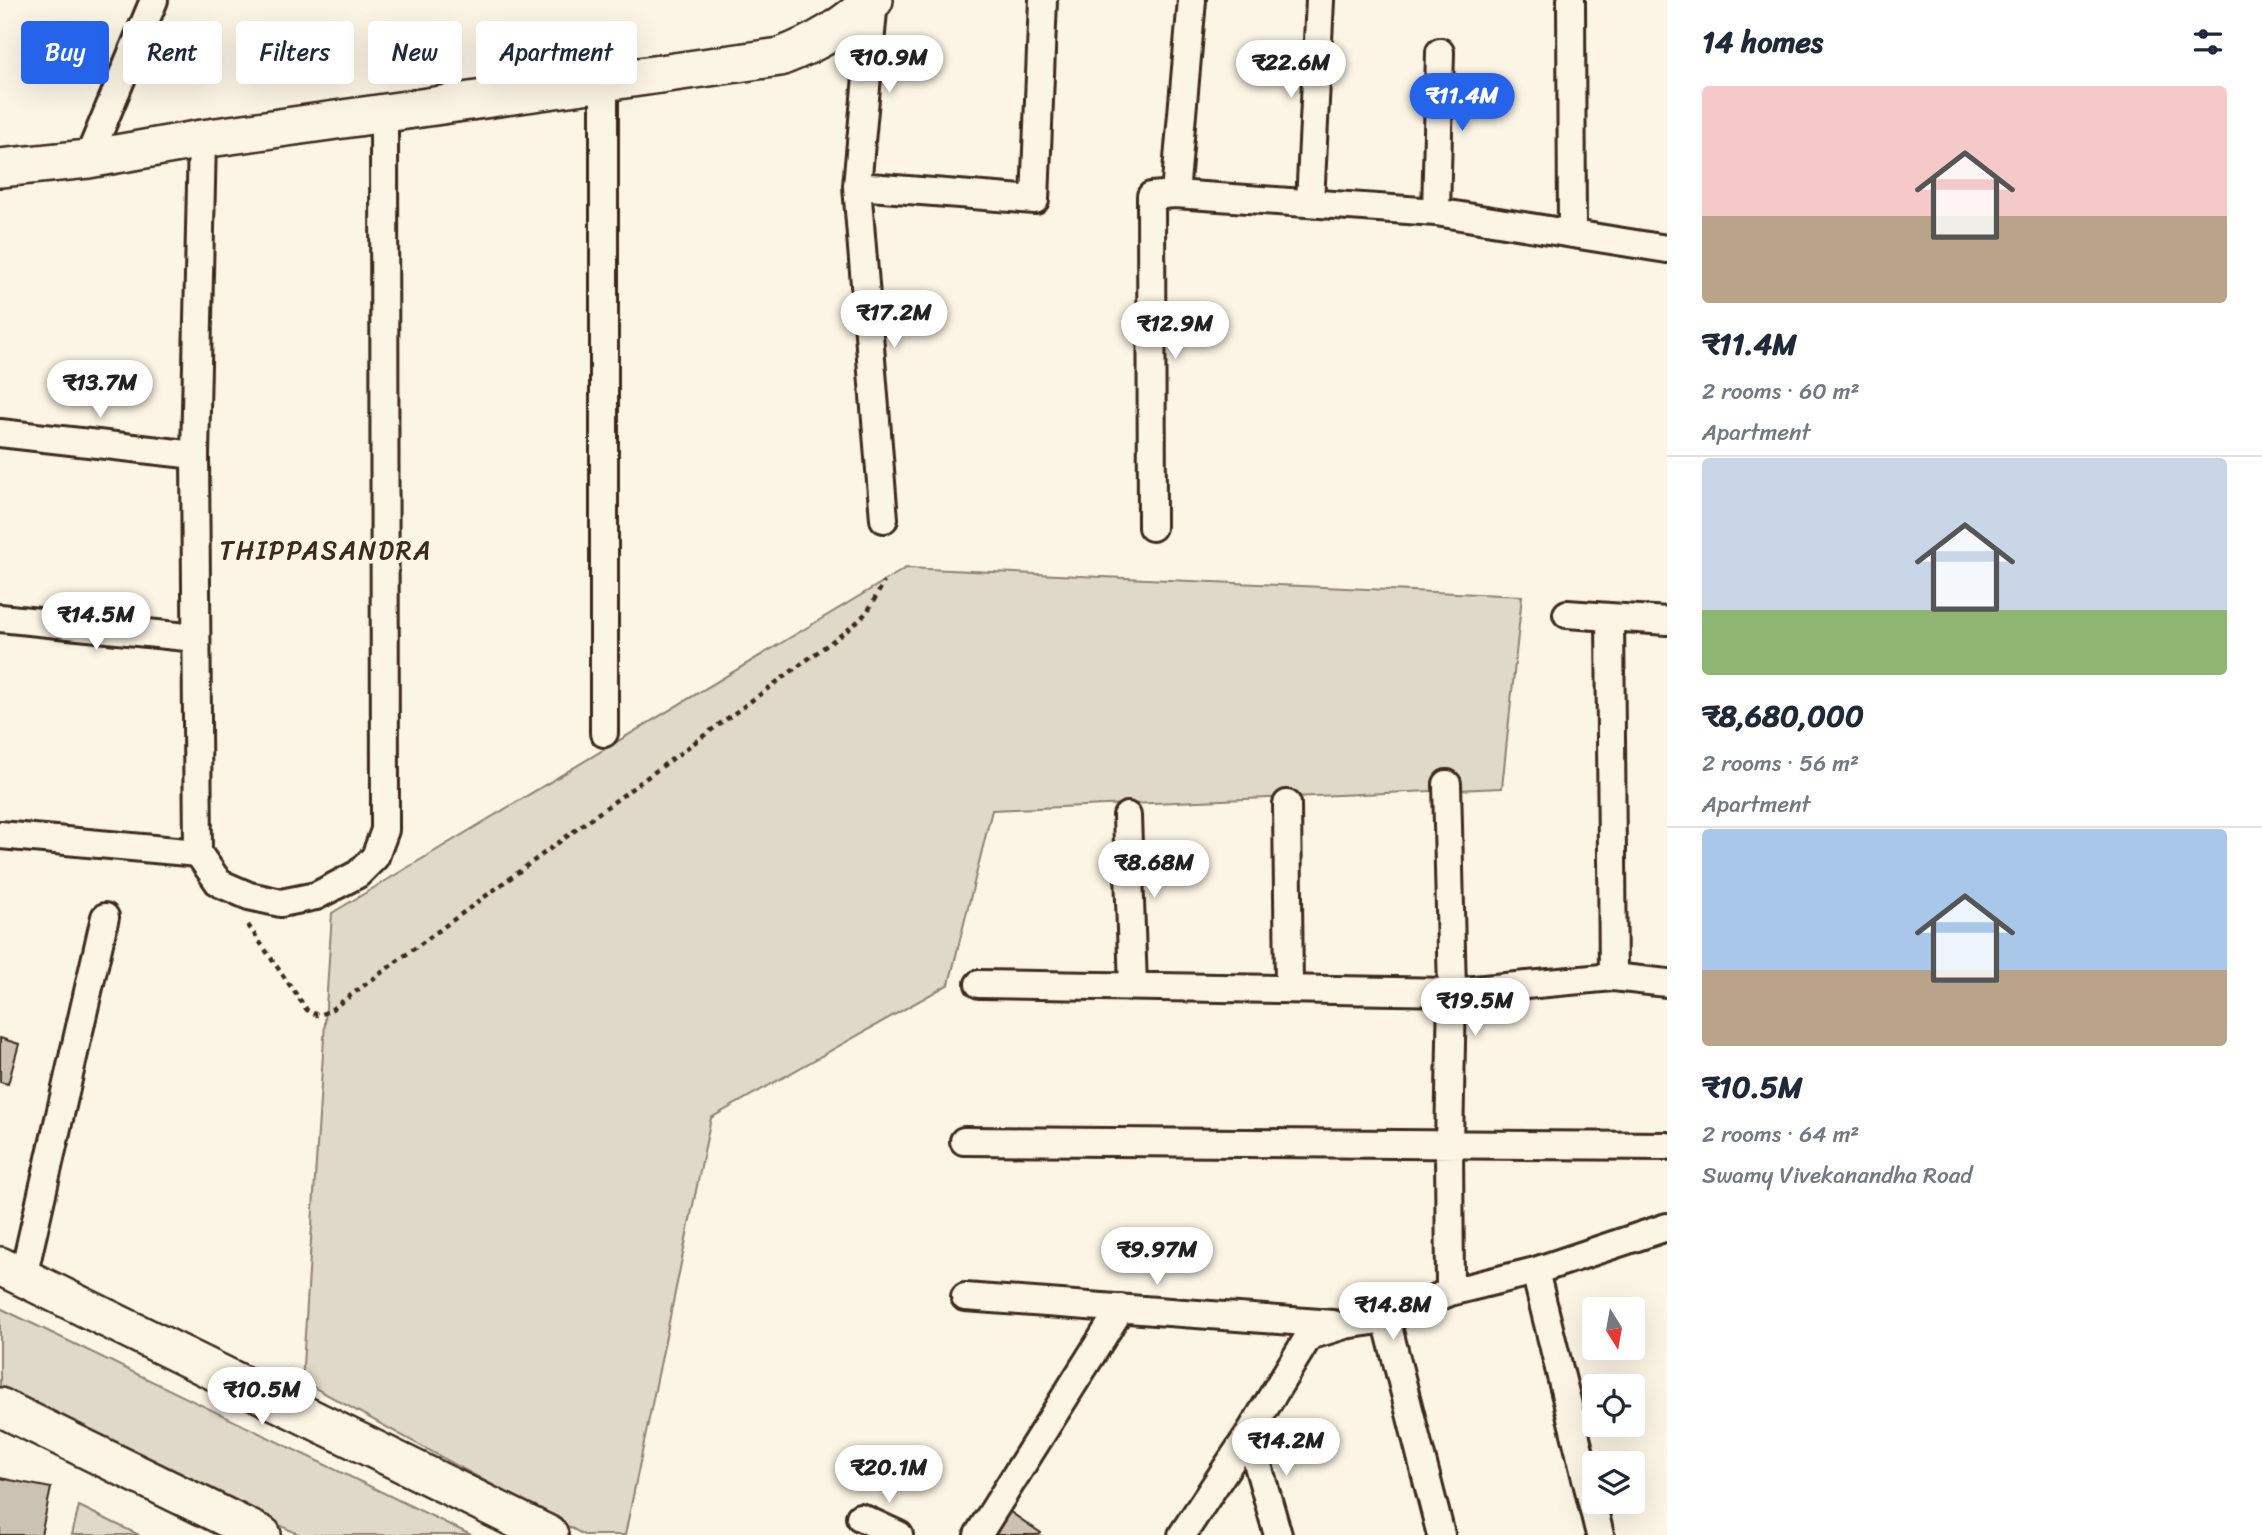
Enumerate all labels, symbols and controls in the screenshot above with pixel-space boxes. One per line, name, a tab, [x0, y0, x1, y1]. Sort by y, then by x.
text: 14 homes	[1702, 15, 1823, 69]
chip: Buy	[21, 21, 109, 84]
chip: Rent	[123, 21, 222, 84]
chip: Filters	[236, 21, 354, 84]
chip: New	[368, 21, 462, 84]
chip: Apartment	[476, 21, 637, 84]
icon: filters	[2189, 23, 2227, 61]
pin: ₹10.9M	[832, 36, 946, 95]
text: ₹10.9M	[850, 37, 928, 78]
pin: ₹22.6M	[1234, 41, 1348, 100]
text: ₹22.6M	[1252, 42, 1330, 83]
pin: ₹11.4M	[1405, 74, 1519, 133]
text: ₹11.4M	[1426, 75, 1498, 116]
icon: home	[1902, 132, 2028, 258]
pin: ₹17.2M	[837, 290, 951, 350]
text: ₹17.2M	[857, 292, 931, 333]
pin: ₹12.9M	[1118, 302, 1232, 361]
text: ₹12.9M	[1137, 303, 1213, 344]
text: ₹11.4M	[1702, 317, 1797, 371]
pin: ₹13.7M	[43, 360, 157, 420]
text: ₹13.7M	[63, 362, 137, 403]
text: 2 rooms · 60 m²	[1702, 371, 1860, 412]
text: Apartment	[1702, 412, 1811, 453]
icon: home	[1902, 504, 2028, 630]
district label: THIPPASANDRA	[219, 527, 433, 573]
pin: ₹14.5M	[39, 592, 153, 652]
text: ₹14.5M	[58, 594, 134, 635]
text: ₹8,680,000	[1702, 689, 1864, 743]
text: 2 rooms · 56 m²	[1702, 743, 1859, 784]
text: Apartment	[1702, 784, 1811, 825]
pin: ₹8.68M	[1097, 841, 1211, 900]
text: ₹8.68M	[1114, 842, 1194, 883]
icon: home	[1902, 875, 2028, 1001]
pin: ₹19.5M	[1418, 978, 1532, 1038]
text: ₹19.5M	[1437, 980, 1513, 1021]
text: ₹10.5M	[1702, 1060, 1803, 1114]
text: 2 rooms · 64 m²	[1702, 1114, 1859, 1155]
text: Swamy Vivekanandha Road	[1702, 1155, 1972, 1196]
pin: ₹9.97M	[1100, 1228, 1214, 1287]
text: ₹9.97M	[1117, 1229, 1197, 1270]
pin: ₹14.8M	[1336, 1282, 1450, 1342]
text: ₹14.8M	[1355, 1284, 1431, 1325]
north arrow	[1582, 1297, 1645, 1360]
map controls	[1582, 1297, 1645, 1514]
pin: ₹10.5M	[205, 1368, 319, 1427]
text: ₹10.5M	[223, 1369, 301, 1410]
button: locate	[1582, 1374, 1645, 1437]
pin: ₹14.2M	[1229, 1418, 1343, 1478]
text: ₹14.2M	[1248, 1420, 1324, 1461]
pin: ₹20.1M	[832, 1446, 946, 1505]
text: ₹20.1M	[851, 1447, 927, 1488]
button: layers	[1582, 1451, 1645, 1514]

